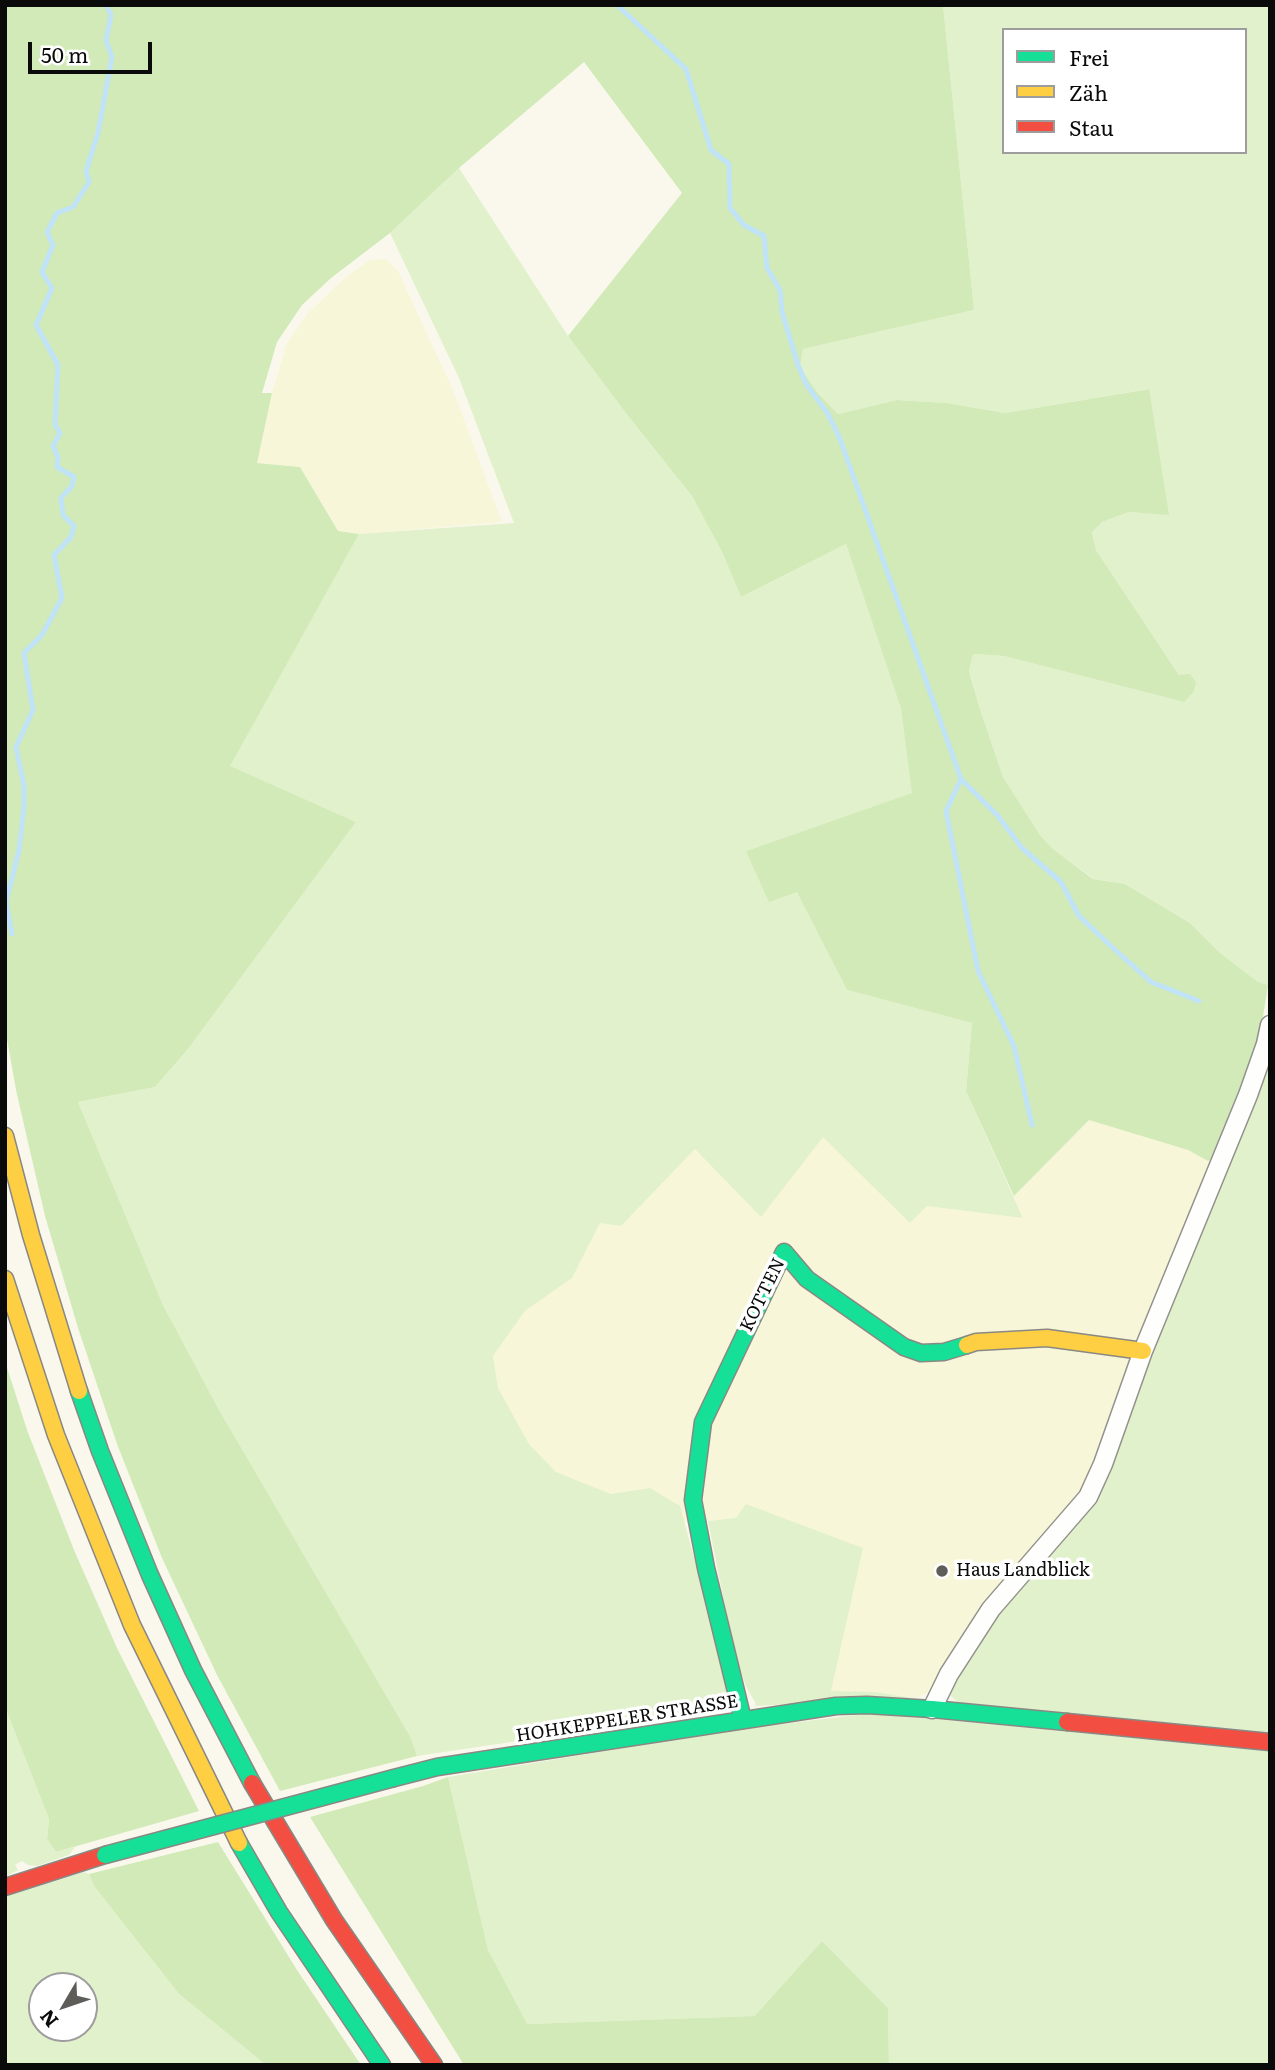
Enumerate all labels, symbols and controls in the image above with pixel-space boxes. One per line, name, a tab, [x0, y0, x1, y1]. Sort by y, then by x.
scale bar	[32, 28, 156, 72]
legend	[1002, 28, 1247, 154]
text: 50 m	[41, 38, 88, 69]
text: Frei	[1069, 41, 1109, 72]
text: Zäh	[1069, 76, 1108, 107]
text: Stau	[1069, 111, 1114, 142]
street label: KOTTEN	[736, 1255, 790, 1335]
place label: Haus Landblick	[956, 1560, 1090, 1582]
marker: Haus Landblick	[934, 1563, 950, 1579]
street label: HOHKEPPELER STRASSE	[514, 1691, 740, 1747]
north arrow	[28, 1972, 98, 2042]
text: N	[32, 2004, 64, 2034]

